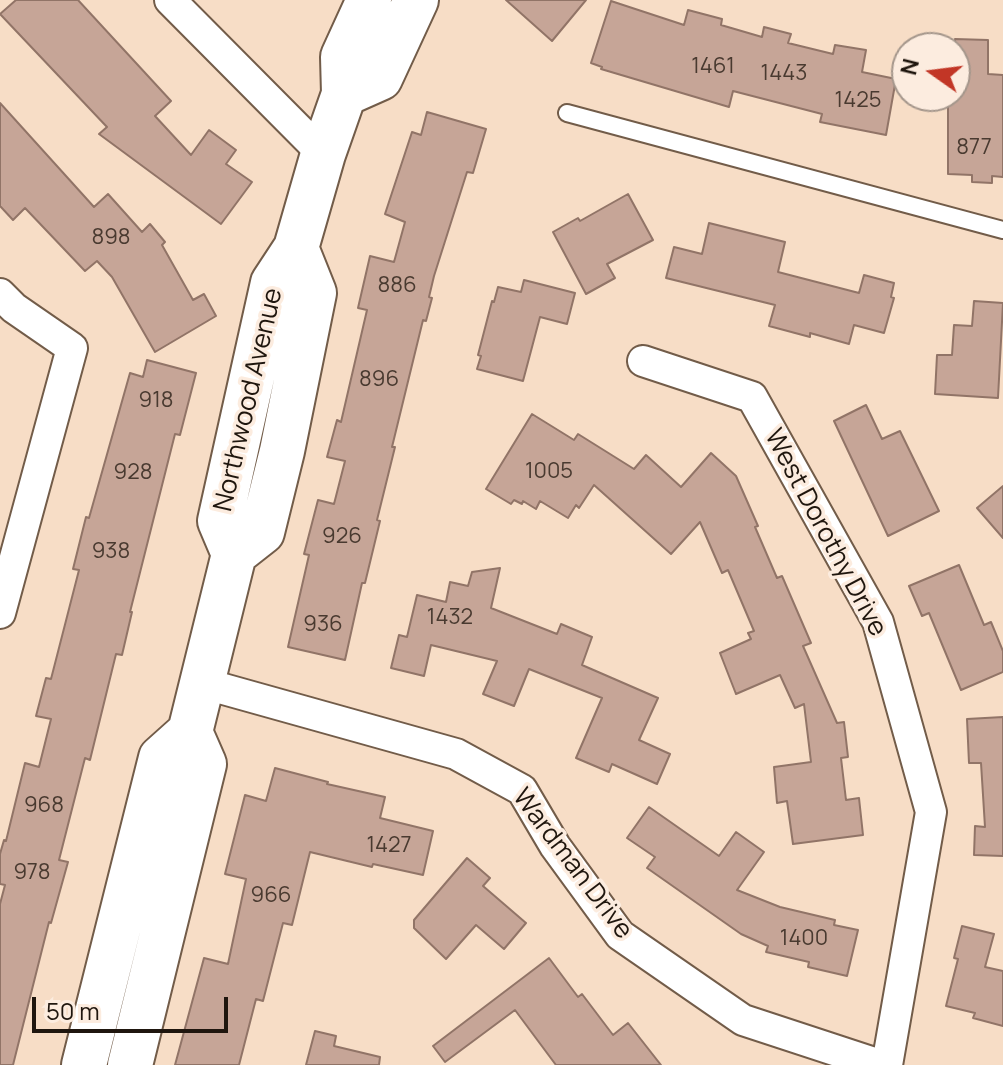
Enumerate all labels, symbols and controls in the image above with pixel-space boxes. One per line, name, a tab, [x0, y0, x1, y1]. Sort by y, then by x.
north arrow	[891, 32, 971, 112]
house number: 1461	[691, 54, 735, 80]
text: N	[893, 55, 926, 78]
house number: 1443	[761, 61, 807, 87]
house number: 1425	[835, 88, 881, 114]
house number: 877	[956, 135, 992, 161]
house number: 898	[91, 225, 131, 251]
house number: 886	[377, 273, 417, 299]
street label: Northwood Avenue	[208, 285, 290, 515]
house number: 896	[359, 367, 399, 393]
house number: 918	[138, 388, 174, 414]
street label: West Dorothy Drive	[757, 424, 893, 642]
house number: 1005	[525, 459, 573, 485]
house number: 928	[114, 460, 152, 486]
house number: 926	[322, 524, 362, 550]
house number: 938	[92, 539, 130, 565]
house number: 1432	[427, 605, 473, 631]
house number: 936	[303, 612, 343, 638]
street label: Wardman Drive	[505, 783, 639, 945]
house number: 968	[24, 793, 64, 819]
house number: 1427	[366, 833, 412, 859]
house number: 978	[13, 860, 51, 886]
house number: 966	[251, 883, 291, 909]
house number: 1400	[780, 926, 828, 952]
scale bar	[36, 981, 232, 1031]
text: 50 m	[46, 994, 100, 1027]

